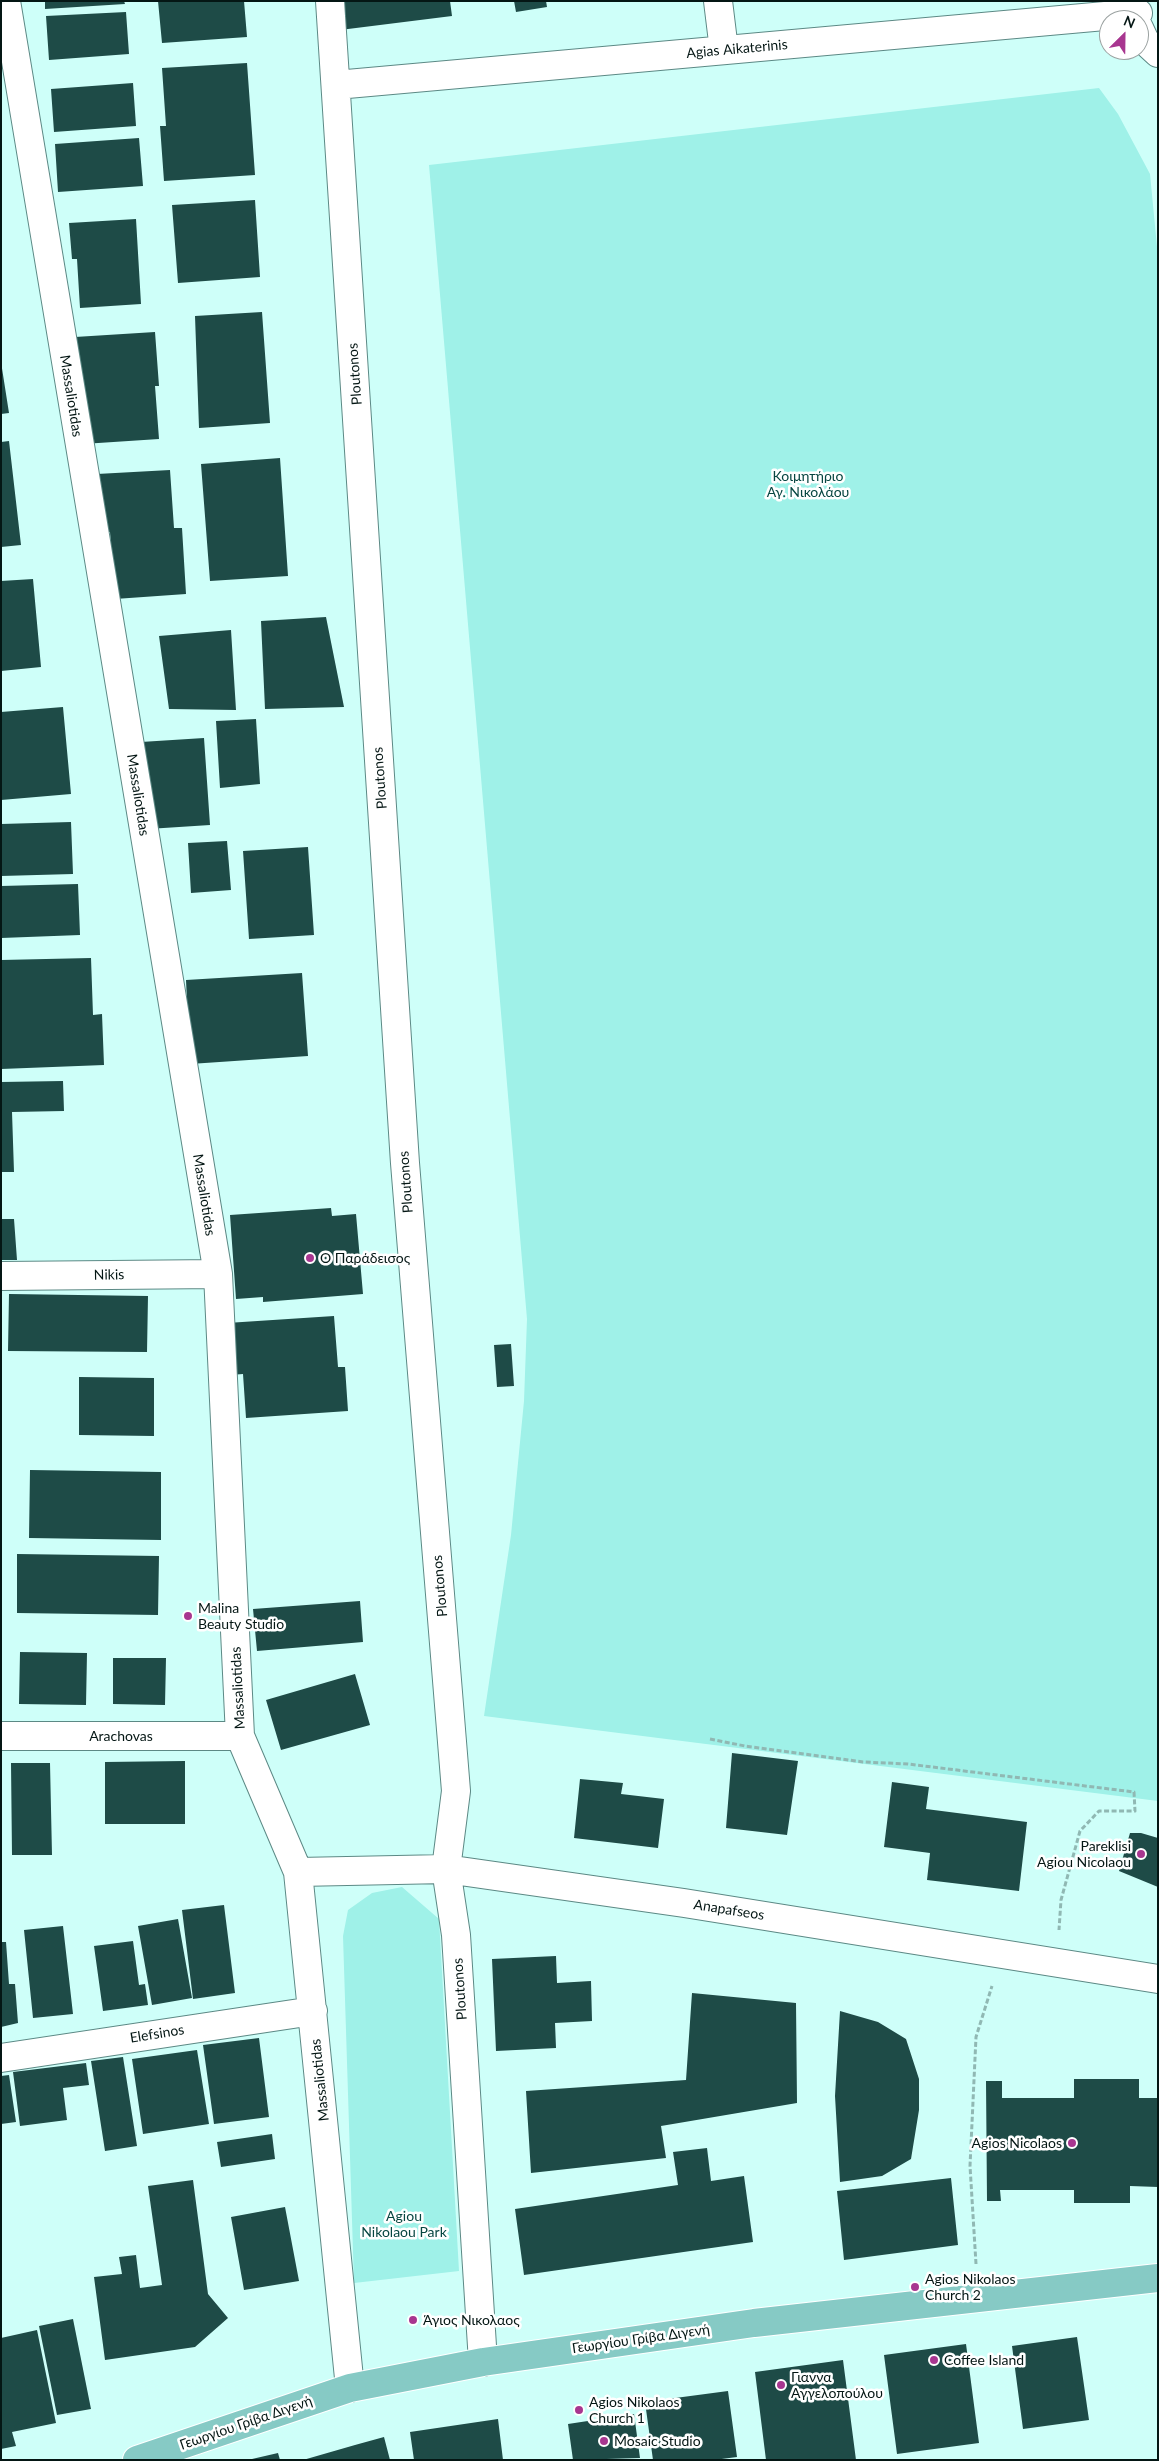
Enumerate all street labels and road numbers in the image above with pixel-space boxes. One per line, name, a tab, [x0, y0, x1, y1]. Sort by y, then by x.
street label: Agias Aikaterinis	[686, 36, 788, 62]
street label: Ploutonos	[344, 342, 366, 406]
street label: Massaliotidas	[56, 354, 86, 438]
street label: Ploutonos	[369, 746, 391, 810]
street label: Massaliotidas	[123, 753, 153, 837]
street label: Ploutonos	[395, 1150, 417, 1214]
street label: Massaliotidas	[189, 1153, 219, 1237]
street label: Nikis	[94, 1266, 124, 1284]
street label: Ploutonos	[429, 1554, 451, 1618]
street label: Massaliotidas	[227, 1646, 249, 1730]
street label: Arachovas	[89, 1728, 153, 1744]
street label: Anapafseos	[692, 1896, 766, 1924]
street label: Ploutonos	[449, 1957, 471, 2021]
street label: Elefsinos	[129, 2021, 185, 2047]
street label: Massaliotidas	[307, 2038, 333, 2122]
street label: Γεωργίου Γρίβα Διγενή	[571, 2321, 711, 2357]
street label: Γεωργίου Γρίβα Διγενή	[178, 2392, 314, 2454]

